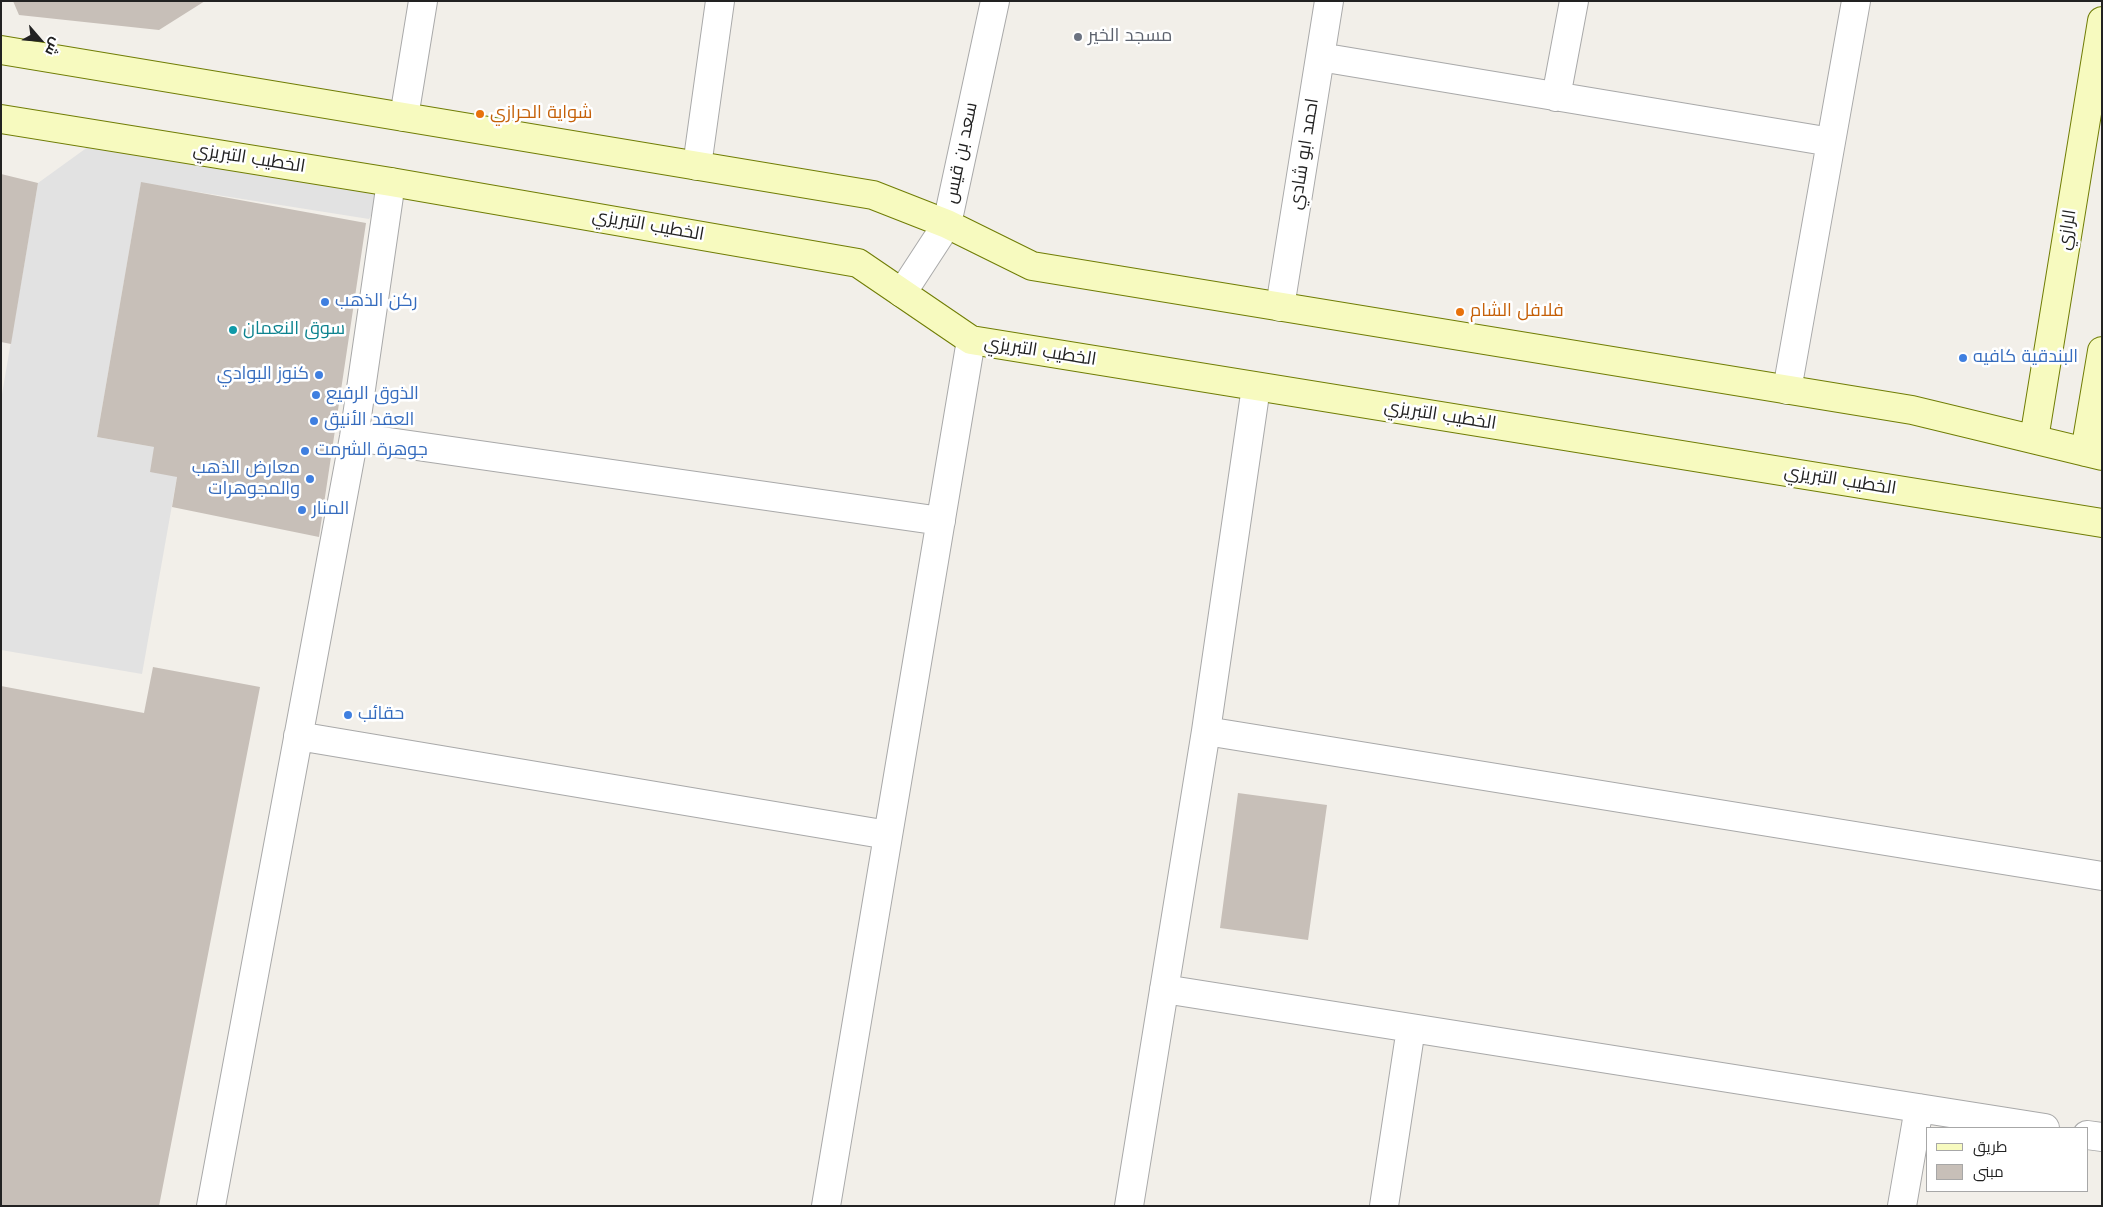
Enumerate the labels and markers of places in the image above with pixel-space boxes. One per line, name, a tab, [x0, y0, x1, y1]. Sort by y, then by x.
place label: مسجد الخير	[1088, 26, 1172, 48]
marker: مسجد الخير	[1072, 31, 1084, 43]
place label: شواية الحرازي	[490, 103, 592, 125]
marker: شواية الحرازي	[474, 108, 486, 120]
place label: ركن الذهب	[335, 291, 417, 313]
marker: ركن الذهب	[319, 296, 331, 308]
place label: فلافل الشام	[1470, 301, 1564, 323]
marker: فلافل الشام	[1454, 306, 1466, 318]
place label: سوق النعمان	[243, 319, 345, 341]
marker: سوق النعمان	[227, 324, 239, 336]
place label: البندقية كافيه	[1973, 347, 2078, 369]
marker: البندقية كافيه	[1957, 352, 1969, 364]
place label: كنوز البوادي	[217, 364, 309, 386]
marker: كنوز البوادي	[313, 369, 325, 381]
place label: الذوق الرفيع	[326, 384, 419, 406]
marker: الذوق الرفيع	[310, 389, 322, 401]
place label: العقد الأنيق	[324, 410, 414, 432]
marker: العقد الأنيق	[308, 415, 320, 427]
place label: جوهرة الشرمت	[315, 440, 428, 462]
marker: جوهرة الشرمت	[299, 445, 311, 457]
place label: معارض الذهب والمجوهرات	[192, 458, 300, 500]
marker: معارض الذهب والمجوهرات	[304, 473, 316, 485]
place label: المنار	[312, 499, 349, 521]
marker: المنار	[296, 504, 308, 516]
place label: حقائب	[358, 704, 404, 726]
marker: حقائب	[342, 709, 354, 721]

